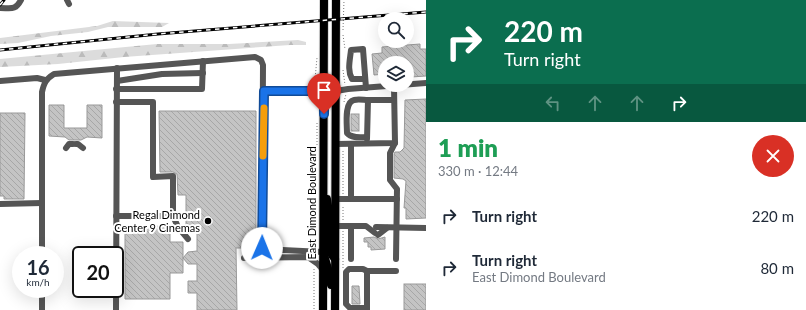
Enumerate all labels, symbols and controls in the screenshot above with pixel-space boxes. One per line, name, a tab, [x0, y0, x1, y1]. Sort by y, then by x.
map controls	[378, 12, 414, 92]
button: search	[378, 12, 414, 48]
text: 220 m	[504, 14, 583, 48]
icon: right	[438, 16, 490, 68]
text: Turn right	[504, 48, 581, 70]
button: layers	[378, 56, 414, 92]
pin	[307, 73, 341, 114]
icon: arrive	[313, 79, 335, 101]
icon: left	[542, 92, 564, 114]
icon: ahead	[584, 92, 606, 114]
icon: ahead	[626, 92, 648, 114]
icon: right	[668, 92, 690, 114]
text: 1 min	[438, 133, 498, 162]
button: close	[752, 135, 794, 177]
street label: East Dimond Boulevard	[305, 146, 318, 260]
text: 330 m · 12:44	[438, 163, 518, 179]
icon: right	[438, 205, 460, 227]
text: Turn right	[472, 207, 537, 225]
text: 220 m	[752, 207, 794, 225]
place label: Regal Dimond Center 9 Cinemas	[114, 208, 200, 234]
marker: Regal Dimond Center 9 Cinemas	[203, 216, 213, 226]
position arrow	[241, 227, 283, 269]
speed limit sign: 20	[72, 246, 124, 298]
text: Turn right	[472, 251, 537, 269]
text: 16	[26, 255, 50, 279]
icon: right	[438, 257, 460, 279]
text: 80 m	[760, 259, 794, 277]
text: East Dimond Boulevard	[472, 269, 606, 285]
text: km/h	[26, 276, 50, 288]

